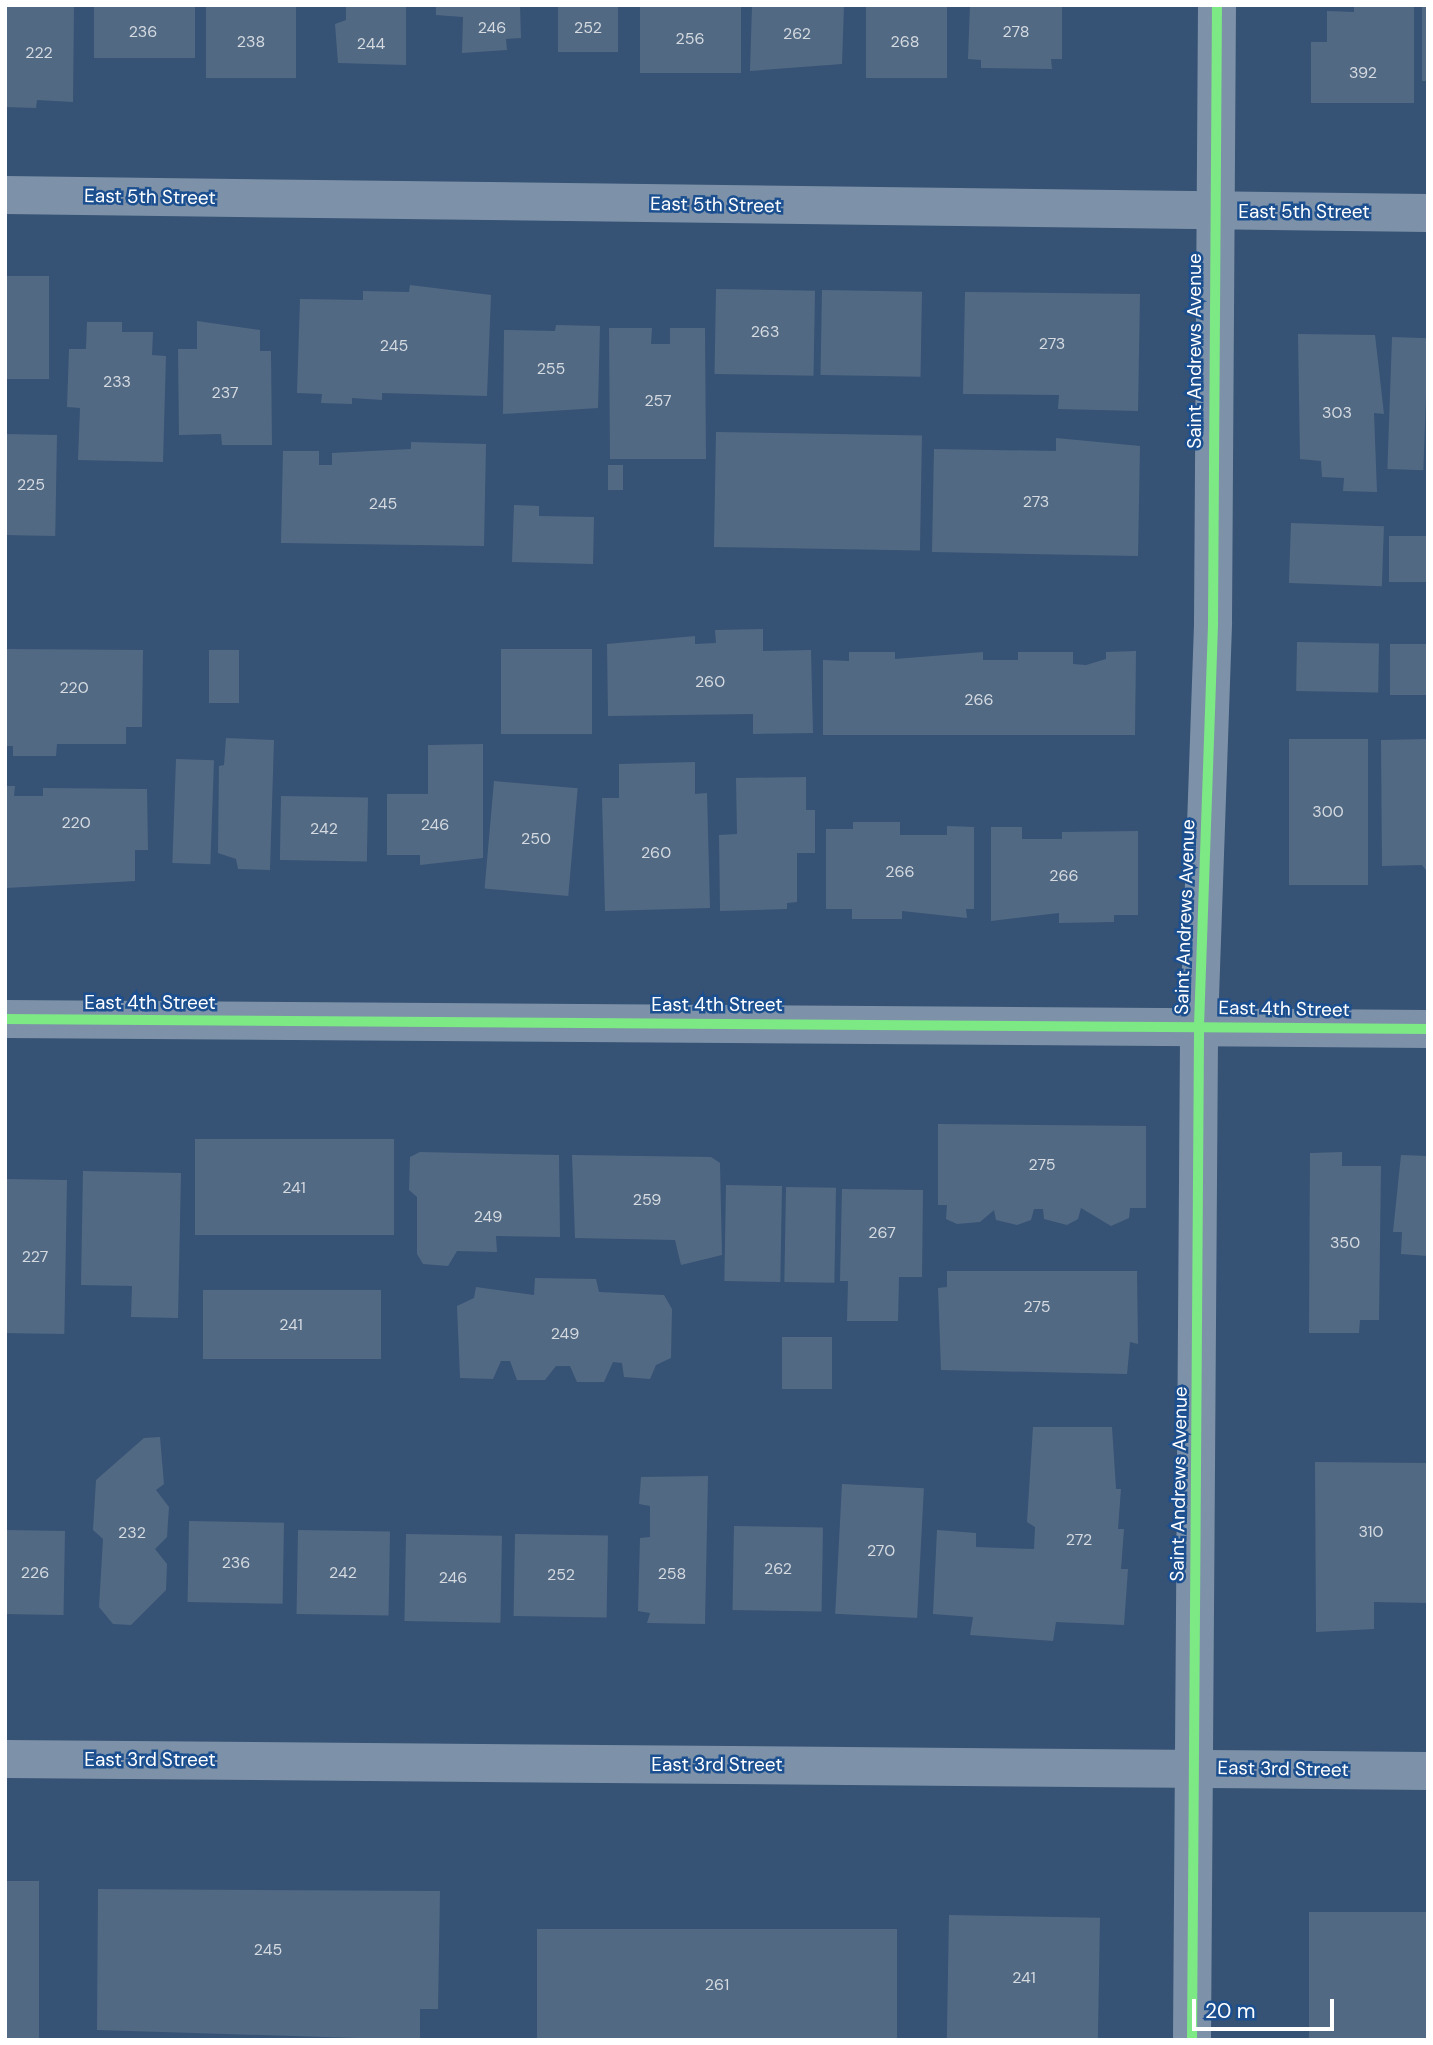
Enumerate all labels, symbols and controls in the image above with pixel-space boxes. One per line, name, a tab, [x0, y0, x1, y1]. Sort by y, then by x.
house number: 246	[478, 18, 506, 38]
house number: 252	[574, 18, 602, 38]
house number: 236	[129, 22, 157, 42]
house number: 278	[1003, 22, 1029, 42]
house number: 262	[783, 24, 811, 44]
house number: 256	[675, 29, 705, 49]
house number: 238	[237, 32, 265, 52]
house number: 268	[891, 32, 919, 52]
house number: 244	[357, 34, 385, 54]
house number: 222	[25, 43, 53, 63]
house number: 392	[1349, 63, 1377, 83]
street label: East 5th Street	[84, 184, 216, 210]
street label: East 5th Street	[650, 192, 782, 218]
street label: East 5th Street	[1238, 201, 1370, 223]
street label: Saint Andrews Avenue	[1184, 253, 1206, 449]
house number: 263	[751, 322, 779, 342]
house number: 273	[1039, 334, 1065, 354]
house number: 245	[380, 336, 408, 356]
house number: 255	[537, 359, 565, 379]
house number: 233	[103, 372, 131, 392]
house number: 237	[212, 383, 238, 403]
house number: 257	[644, 391, 672, 411]
house number: 303	[1322, 403, 1352, 423]
house number: 225	[17, 475, 45, 495]
house number: 273	[1023, 492, 1049, 512]
house number: 245	[369, 494, 397, 514]
house number: 260	[695, 672, 725, 692]
house number: 220	[59, 678, 89, 698]
house number: 266	[964, 690, 994, 710]
house number: 300	[1312, 802, 1344, 822]
house number: 220	[61, 813, 91, 833]
house number: 246	[421, 815, 449, 835]
house number: 242	[310, 819, 338, 839]
street label: Saint Andrews Avenue	[1170, 819, 1200, 1015]
house number: 250	[521, 829, 551, 849]
house number: 260	[641, 843, 671, 863]
house number: 266	[885, 862, 915, 882]
house number: 266	[1049, 866, 1079, 886]
street label: East 4th Street	[84, 992, 216, 1014]
street label: East 4th Street	[651, 994, 783, 1016]
street label: East 4th Street	[1218, 996, 1350, 1022]
house number: 275	[1029, 1155, 1055, 1175]
house number: 241	[282, 1178, 306, 1198]
house number: 259	[633, 1190, 661, 1210]
house number: 249	[474, 1207, 502, 1227]
house number: 267	[868, 1223, 896, 1243]
house number: 350	[1330, 1233, 1360, 1253]
house number: 227	[22, 1247, 48, 1267]
house number: 275	[1024, 1297, 1050, 1317]
house number: 241	[279, 1315, 303, 1335]
house number: 249	[551, 1324, 579, 1344]
street label: Saint Andrews Avenue	[1166, 1386, 1192, 1582]
house number: 310	[1358, 1522, 1384, 1542]
house number: 232	[118, 1523, 146, 1543]
house number: 272	[1066, 1530, 1092, 1550]
house number: 270	[867, 1541, 895, 1561]
house number: 236	[222, 1553, 250, 1573]
house number: 262	[764, 1559, 792, 1579]
house number: 226	[21, 1563, 49, 1583]
house number: 242	[329, 1563, 357, 1583]
house number: 258	[658, 1564, 686, 1584]
house number: 252	[547, 1565, 575, 1585]
house number: 246	[439, 1568, 467, 1588]
street label: East 3rd Street	[84, 1749, 216, 1771]
street label: East 3rd Street	[651, 1754, 783, 1776]
street label: East 3rd Street	[1217, 1756, 1349, 1782]
house number: 245	[254, 1940, 282, 1960]
house number: 241	[1012, 1968, 1036, 1988]
house number: 261	[705, 1975, 729, 1995]
scale bar	[1195, 1986, 1337, 2030]
text: 20 m	[1205, 1997, 1256, 2025]

